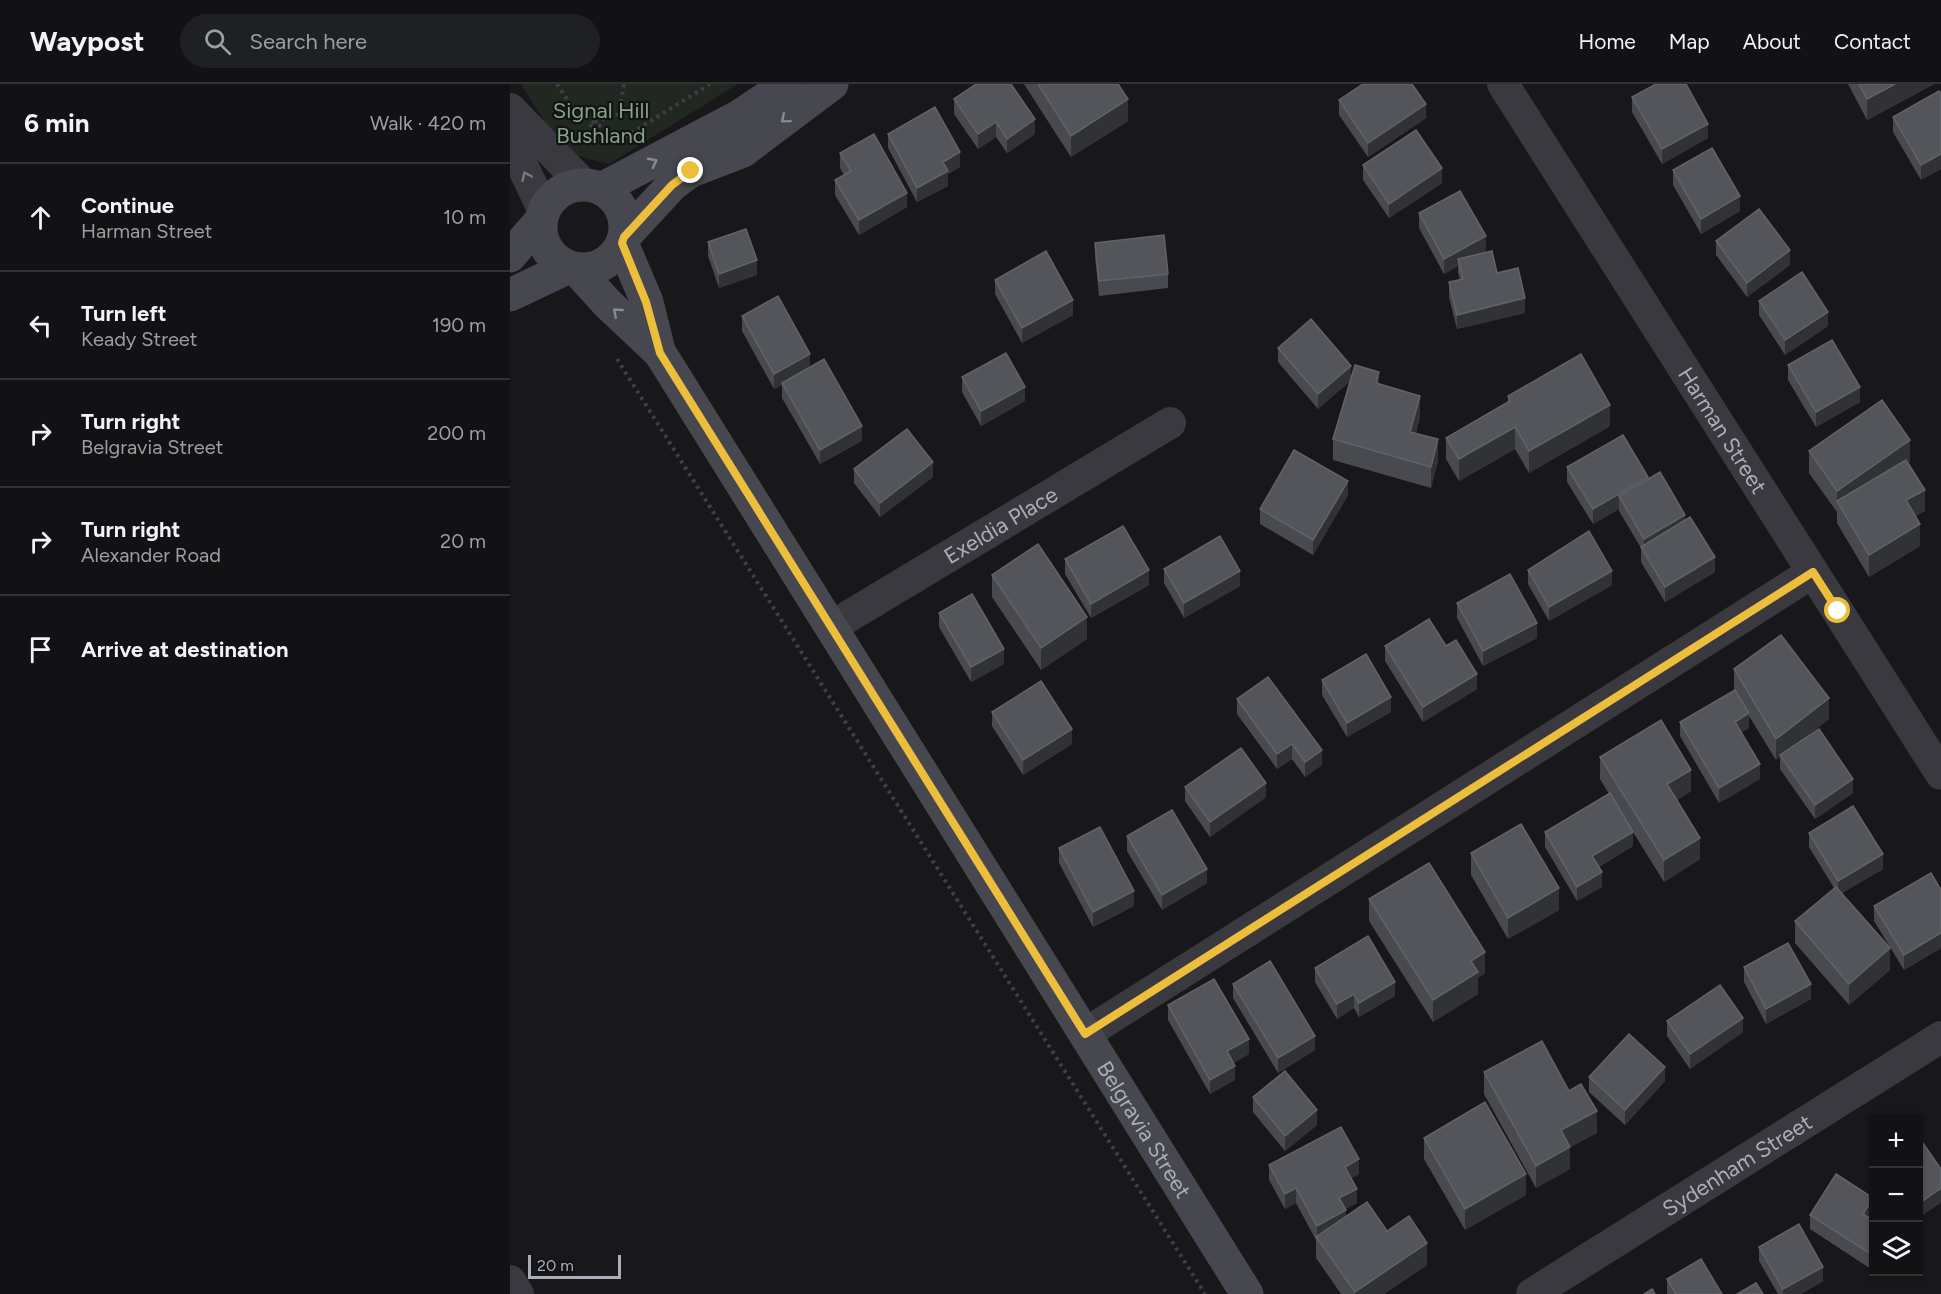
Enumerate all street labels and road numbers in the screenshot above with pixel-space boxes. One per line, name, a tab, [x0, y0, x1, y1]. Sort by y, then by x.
street label: Harman Street	[1672, 362, 1772, 499]
street label: Exeldia Place	[939, 481, 1063, 570]
street label: Belgravia Street	[1091, 1056, 1197, 1203]
street label: Sydenham Street	[1657, 1109, 1817, 1223]

